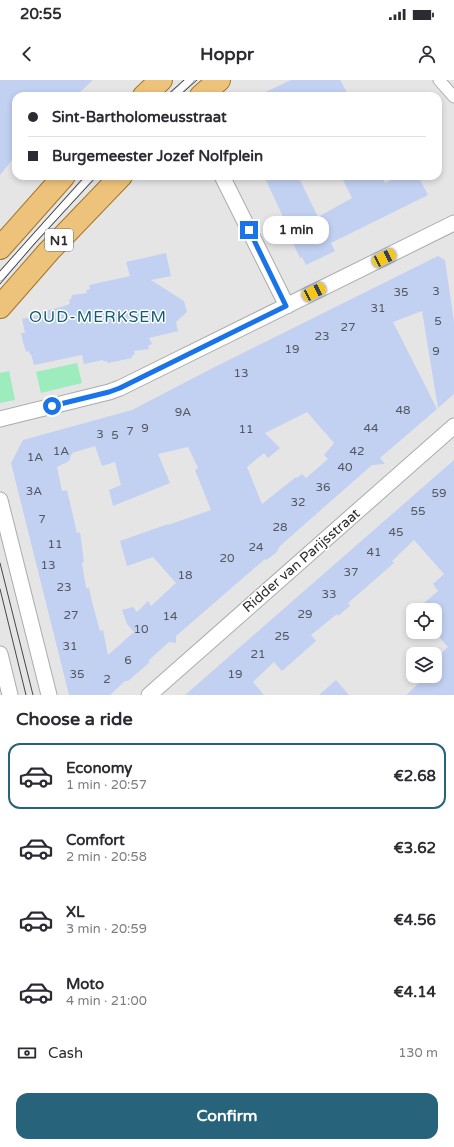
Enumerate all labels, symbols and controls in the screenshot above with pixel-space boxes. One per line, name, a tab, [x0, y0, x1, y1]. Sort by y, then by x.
text: 20:55	[20, 5, 62, 23]
icon: back	[16, 43, 38, 65]
text: Hoppr	[200, 43, 254, 65]
icon: person	[416, 43, 438, 65]
text: Sint-Bartholomeusstraat	[52, 108, 227, 126]
text: Burgemeester Jozef Nolfplein	[52, 147, 263, 165]
callout: 1 min	[263, 216, 329, 244]
route end	[240, 221, 258, 239]
text: 1 min	[279, 222, 313, 238]
road number: N1	[45, 229, 73, 251]
car	[371, 247, 397, 269]
car	[301, 281, 327, 303]
house number: 3	[432, 284, 440, 298]
house number: 35	[393, 285, 409, 299]
house number: 31	[370, 301, 386, 315]
district label: OUD-MERKSEM	[29, 307, 167, 327]
house number: 5	[434, 314, 442, 328]
house number: 27	[340, 320, 356, 334]
house number: 23	[314, 329, 330, 343]
house number: 19	[284, 342, 300, 356]
house number: 9	[432, 344, 440, 358]
house number: 13	[233, 366, 249, 380]
route start	[43, 397, 61, 415]
house number: 48	[395, 403, 411, 417]
house number: 9A	[175, 405, 191, 419]
house number: 9	[141, 421, 149, 435]
house number: 44	[363, 421, 379, 435]
house number: 11	[238, 422, 254, 436]
house number: 7	[126, 424, 134, 438]
house number: 3	[96, 427, 104, 441]
house number: 5	[111, 428, 119, 442]
house number: 1A	[53, 444, 69, 458]
house number: 42	[349, 444, 365, 458]
house number: 1A	[27, 450, 43, 464]
house number: 40	[337, 460, 353, 474]
house number: 36	[315, 480, 331, 494]
house number: 3A	[26, 484, 42, 498]
house number: 59	[431, 486, 447, 500]
house number: 32	[290, 495, 306, 509]
street label: Ridder van Parijsstraat	[239, 504, 364, 616]
house number: 55	[410, 504, 426, 518]
house number: 7	[38, 512, 46, 526]
house number: 28	[272, 520, 288, 534]
house number: 45	[388, 525, 404, 539]
house number: 11	[47, 537, 63, 551]
house number: 24	[248, 540, 264, 554]
house number: 41	[366, 545, 382, 559]
house number: 20	[219, 551, 235, 565]
house number: 13	[40, 558, 56, 572]
house number: 37	[343, 565, 359, 579]
house number: 18	[177, 568, 193, 582]
house number: 23	[56, 580, 72, 594]
house number: 33	[321, 587, 337, 601]
map controls	[406, 603, 442, 683]
button: locate	[406, 603, 442, 639]
house number: 29	[297, 607, 313, 621]
house number: 27	[63, 608, 79, 622]
house number: 14	[162, 609, 178, 623]
house number: 10	[133, 622, 149, 636]
house number: 25	[274, 629, 290, 643]
house number: 31	[62, 639, 78, 653]
house number: 21	[250, 647, 266, 661]
button: layers	[406, 647, 442, 683]
house number: 6	[124, 653, 132, 667]
house number: 35	[69, 667, 85, 681]
house number: 19	[227, 667, 243, 681]
house number: 2	[103, 672, 111, 686]
text: Choose a ride	[16, 708, 133, 730]
icon: car	[18, 758, 54, 794]
text: Economy	[66, 759, 132, 777]
text: €2.68	[394, 767, 436, 785]
text: 1 min · 20:57	[66, 777, 147, 793]
icon: car	[18, 830, 54, 866]
text: Comfort	[66, 831, 125, 849]
text: €3.62	[394, 839, 436, 857]
text: 2 min · 20:58	[66, 849, 147, 865]
icon: car	[18, 902, 54, 938]
text: XL	[66, 903, 85, 921]
text: €4.56	[394, 911, 436, 929]
text: 3 min · 20:59	[66, 921, 147, 937]
icon: car	[18, 974, 54, 1010]
text: Moto	[66, 975, 104, 993]
text: €4.14	[394, 983, 436, 1001]
text: 4 min · 21:00	[66, 993, 147, 1009]
icon: cash	[16, 1042, 38, 1064]
text: Cash	[48, 1044, 83, 1062]
text: 130 m	[398, 1045, 438, 1061]
button: Confirm	[16, 1093, 438, 1139]

